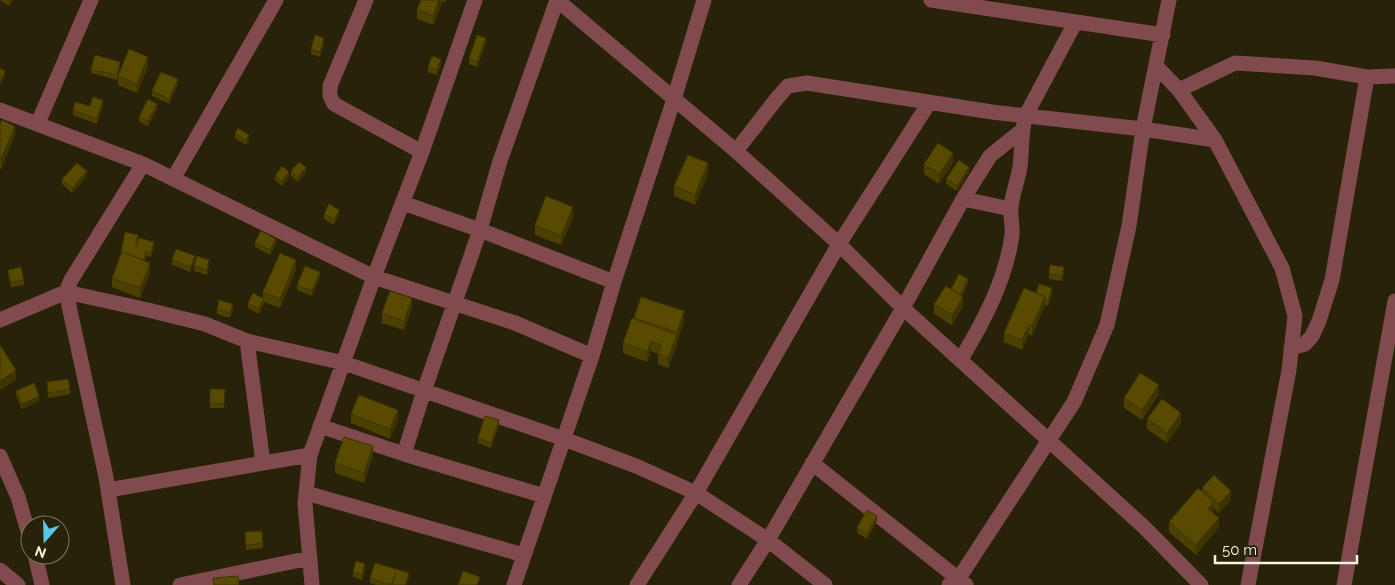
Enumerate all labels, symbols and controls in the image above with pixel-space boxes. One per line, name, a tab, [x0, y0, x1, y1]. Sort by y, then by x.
north arrow	[20, 515, 70, 565]
scale bar	[1215, 532, 1358, 564]
text: 50 m	[1222, 541, 1257, 559]
text: N	[33, 543, 48, 562]

